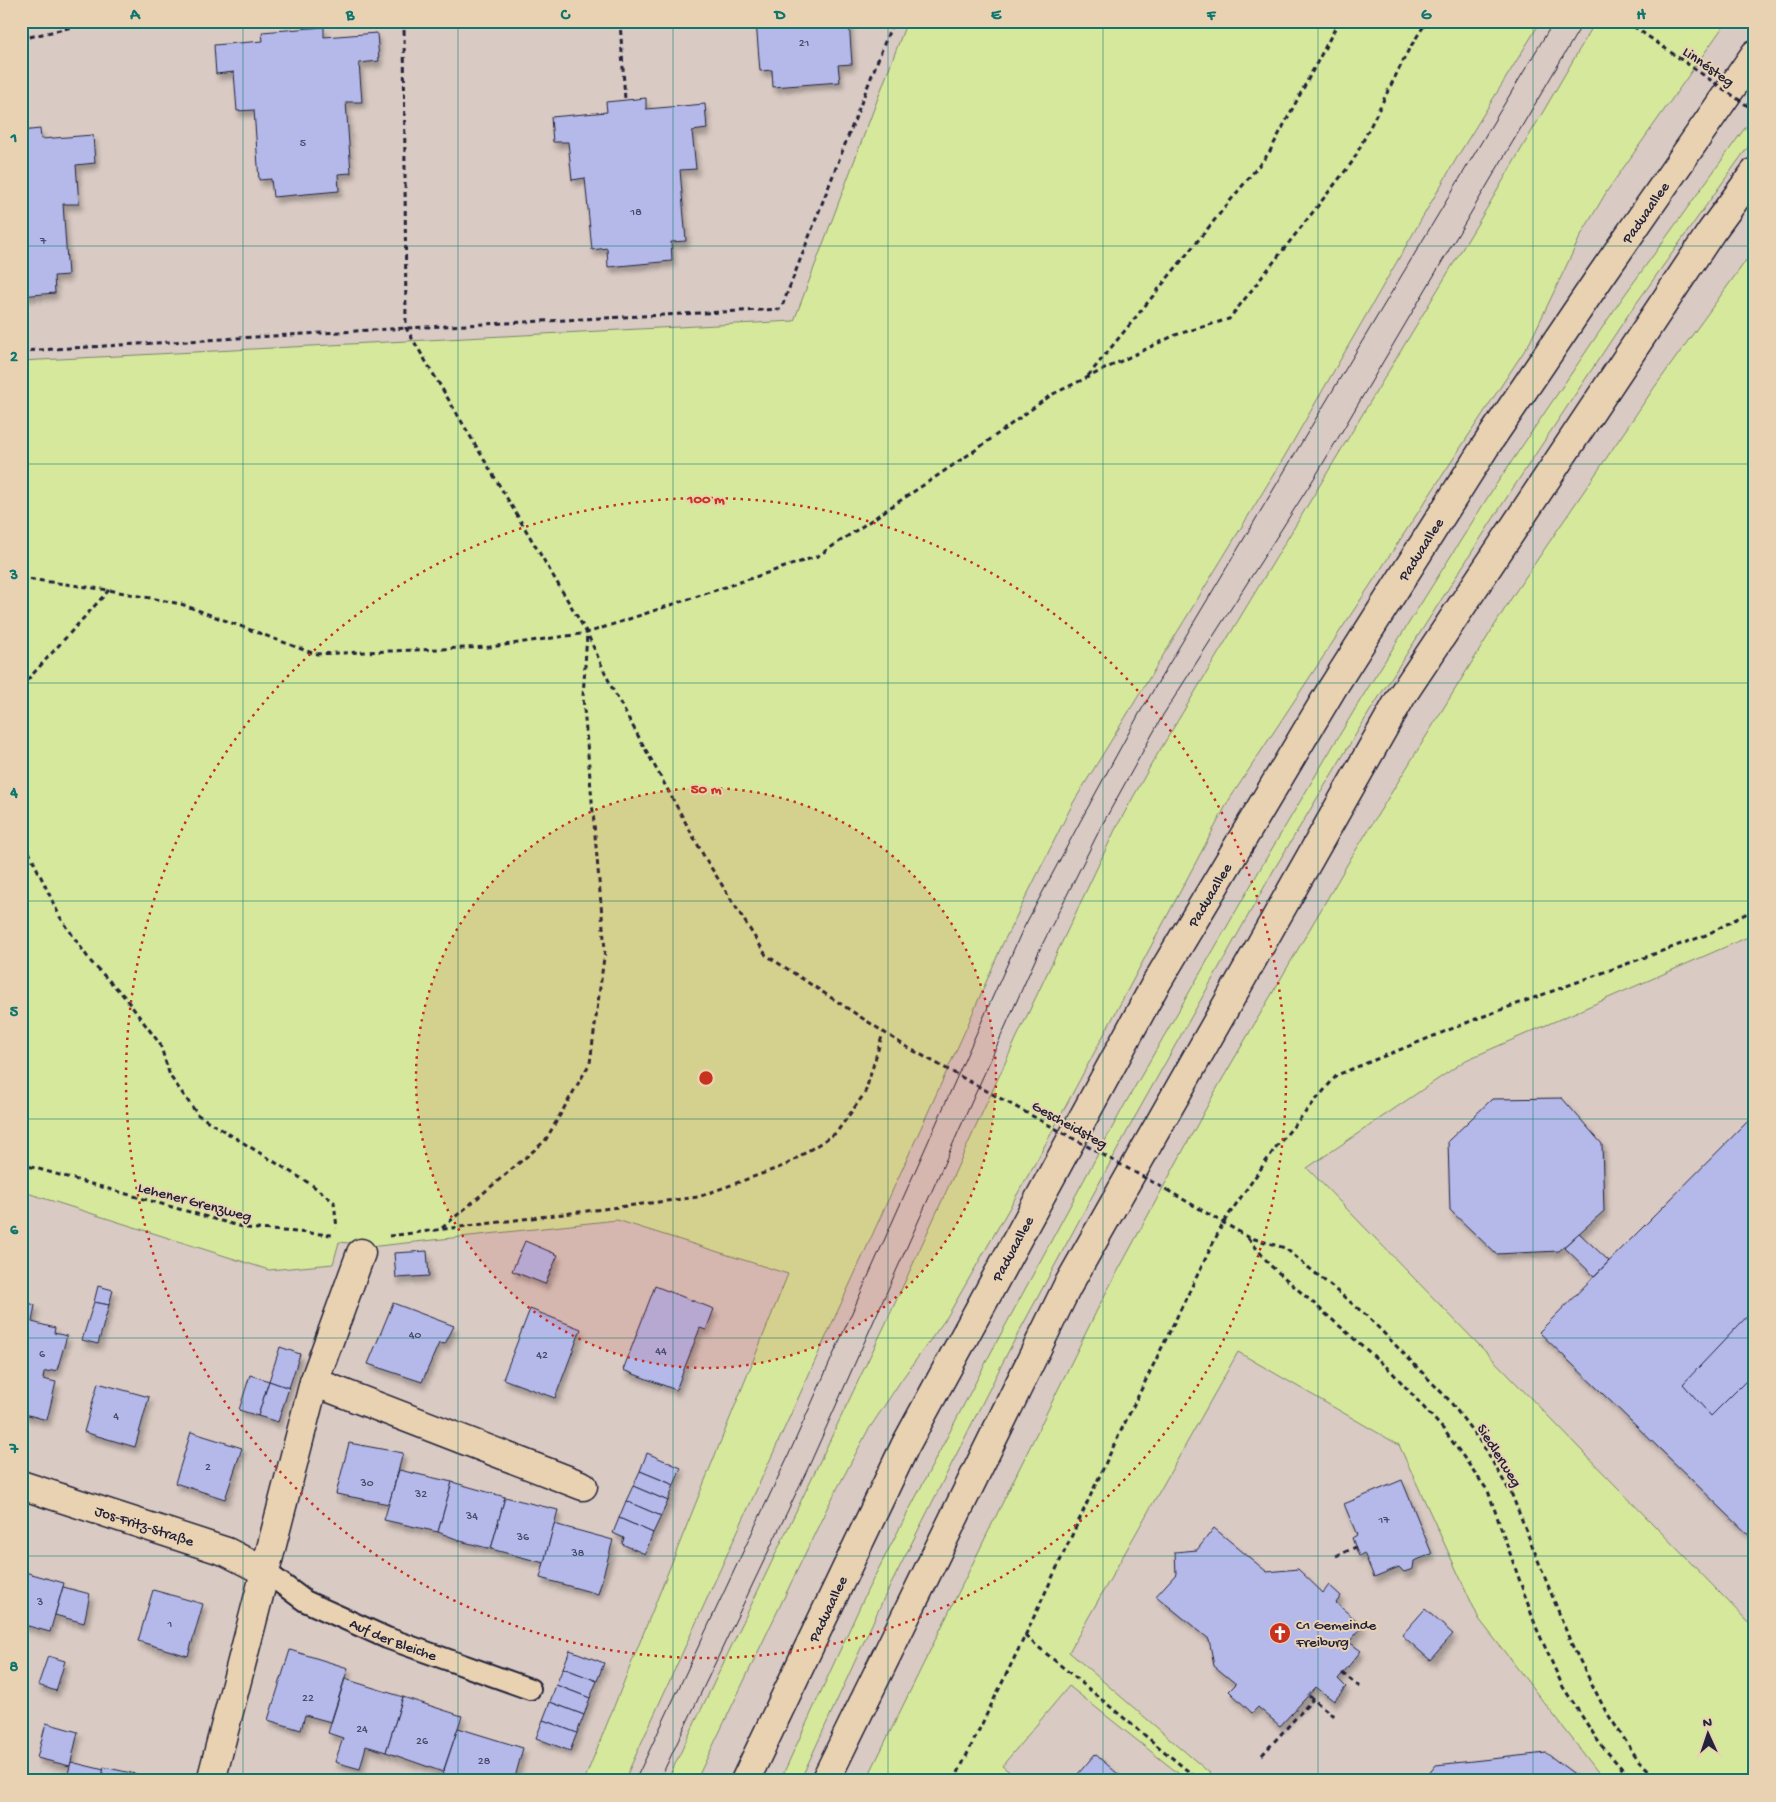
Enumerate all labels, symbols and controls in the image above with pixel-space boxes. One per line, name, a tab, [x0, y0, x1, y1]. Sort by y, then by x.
text: A	[129, 7, 141, 26]
text: B	[345, 7, 355, 26]
text: C	[560, 7, 571, 26]
text: D	[773, 7, 786, 26]
text: E	[991, 7, 1002, 26]
text: F	[1206, 7, 1217, 26]
text: G	[1421, 7, 1432, 26]
text: H	[1636, 7, 1646, 26]
house number: 21	[799, 37, 810, 51]
street label: Linnésteg	[1679, 43, 1737, 92]
text: 1	[10, 130, 17, 149]
house number: 5	[300, 137, 306, 151]
street label: Paduaallee	[1618, 179, 1675, 249]
house number: 18	[629, 206, 642, 220]
house number: 7	[39, 235, 47, 249]
text: 2	[10, 349, 18, 368]
text: 100 m	[686, 491, 725, 509]
street label: Paduaallee	[1395, 515, 1449, 586]
text: 3	[9, 567, 18, 586]
text: 50 m	[691, 781, 722, 799]
text: 4	[9, 785, 18, 804]
street label: Paduaallee	[1184, 860, 1237, 932]
text: 5	[10, 1004, 19, 1023]
centre of rings	[697, 1069, 715, 1087]
street label: Gescheidsteg	[1028, 1098, 1110, 1154]
street label: Lehener Grenzweg	[136, 1179, 253, 1227]
street label: Paduaallee	[989, 1214, 1039, 1286]
text: 6	[10, 1222, 19, 1241]
house number: 40	[409, 1329, 421, 1343]
house number: 44	[655, 1345, 667, 1359]
house number: 6	[39, 1348, 46, 1362]
house number: 42	[536, 1349, 548, 1363]
house number: 4	[113, 1410, 119, 1424]
street label: Siedlerweg	[1472, 1421, 1525, 1491]
text: 7	[9, 1441, 19, 1460]
house number: 2	[205, 1461, 211, 1475]
house number: 30	[359, 1477, 374, 1491]
house number: 32	[414, 1488, 427, 1502]
street label: Jos-Fritz-Straße	[92, 1503, 196, 1552]
house number: 34	[465, 1510, 478, 1524]
house number: 17	[1377, 1514, 1390, 1528]
house number: 36	[516, 1531, 530, 1545]
house number: 38	[571, 1547, 585, 1561]
street label: Paduaallee	[805, 1573, 853, 1646]
house number: 3	[36, 1596, 43, 1610]
street label: Auf der Bleiche	[346, 1615, 439, 1666]
place label: C1 Gemeinde Freiburg	[1295, 1617, 1377, 1652]
house number: 1	[167, 1618, 173, 1632]
church icon: C1 Gemeinde Freiburg	[1268, 1621, 1292, 1645]
text: 8	[10, 1659, 19, 1678]
house number: 22	[302, 1692, 314, 1706]
north arrow	[1684, 1710, 1734, 1760]
text: N	[1702, 1715, 1712, 1732]
house number: 24	[356, 1723, 368, 1737]
house number: 26	[416, 1735, 429, 1749]
house number: 28	[478, 1755, 491, 1769]

